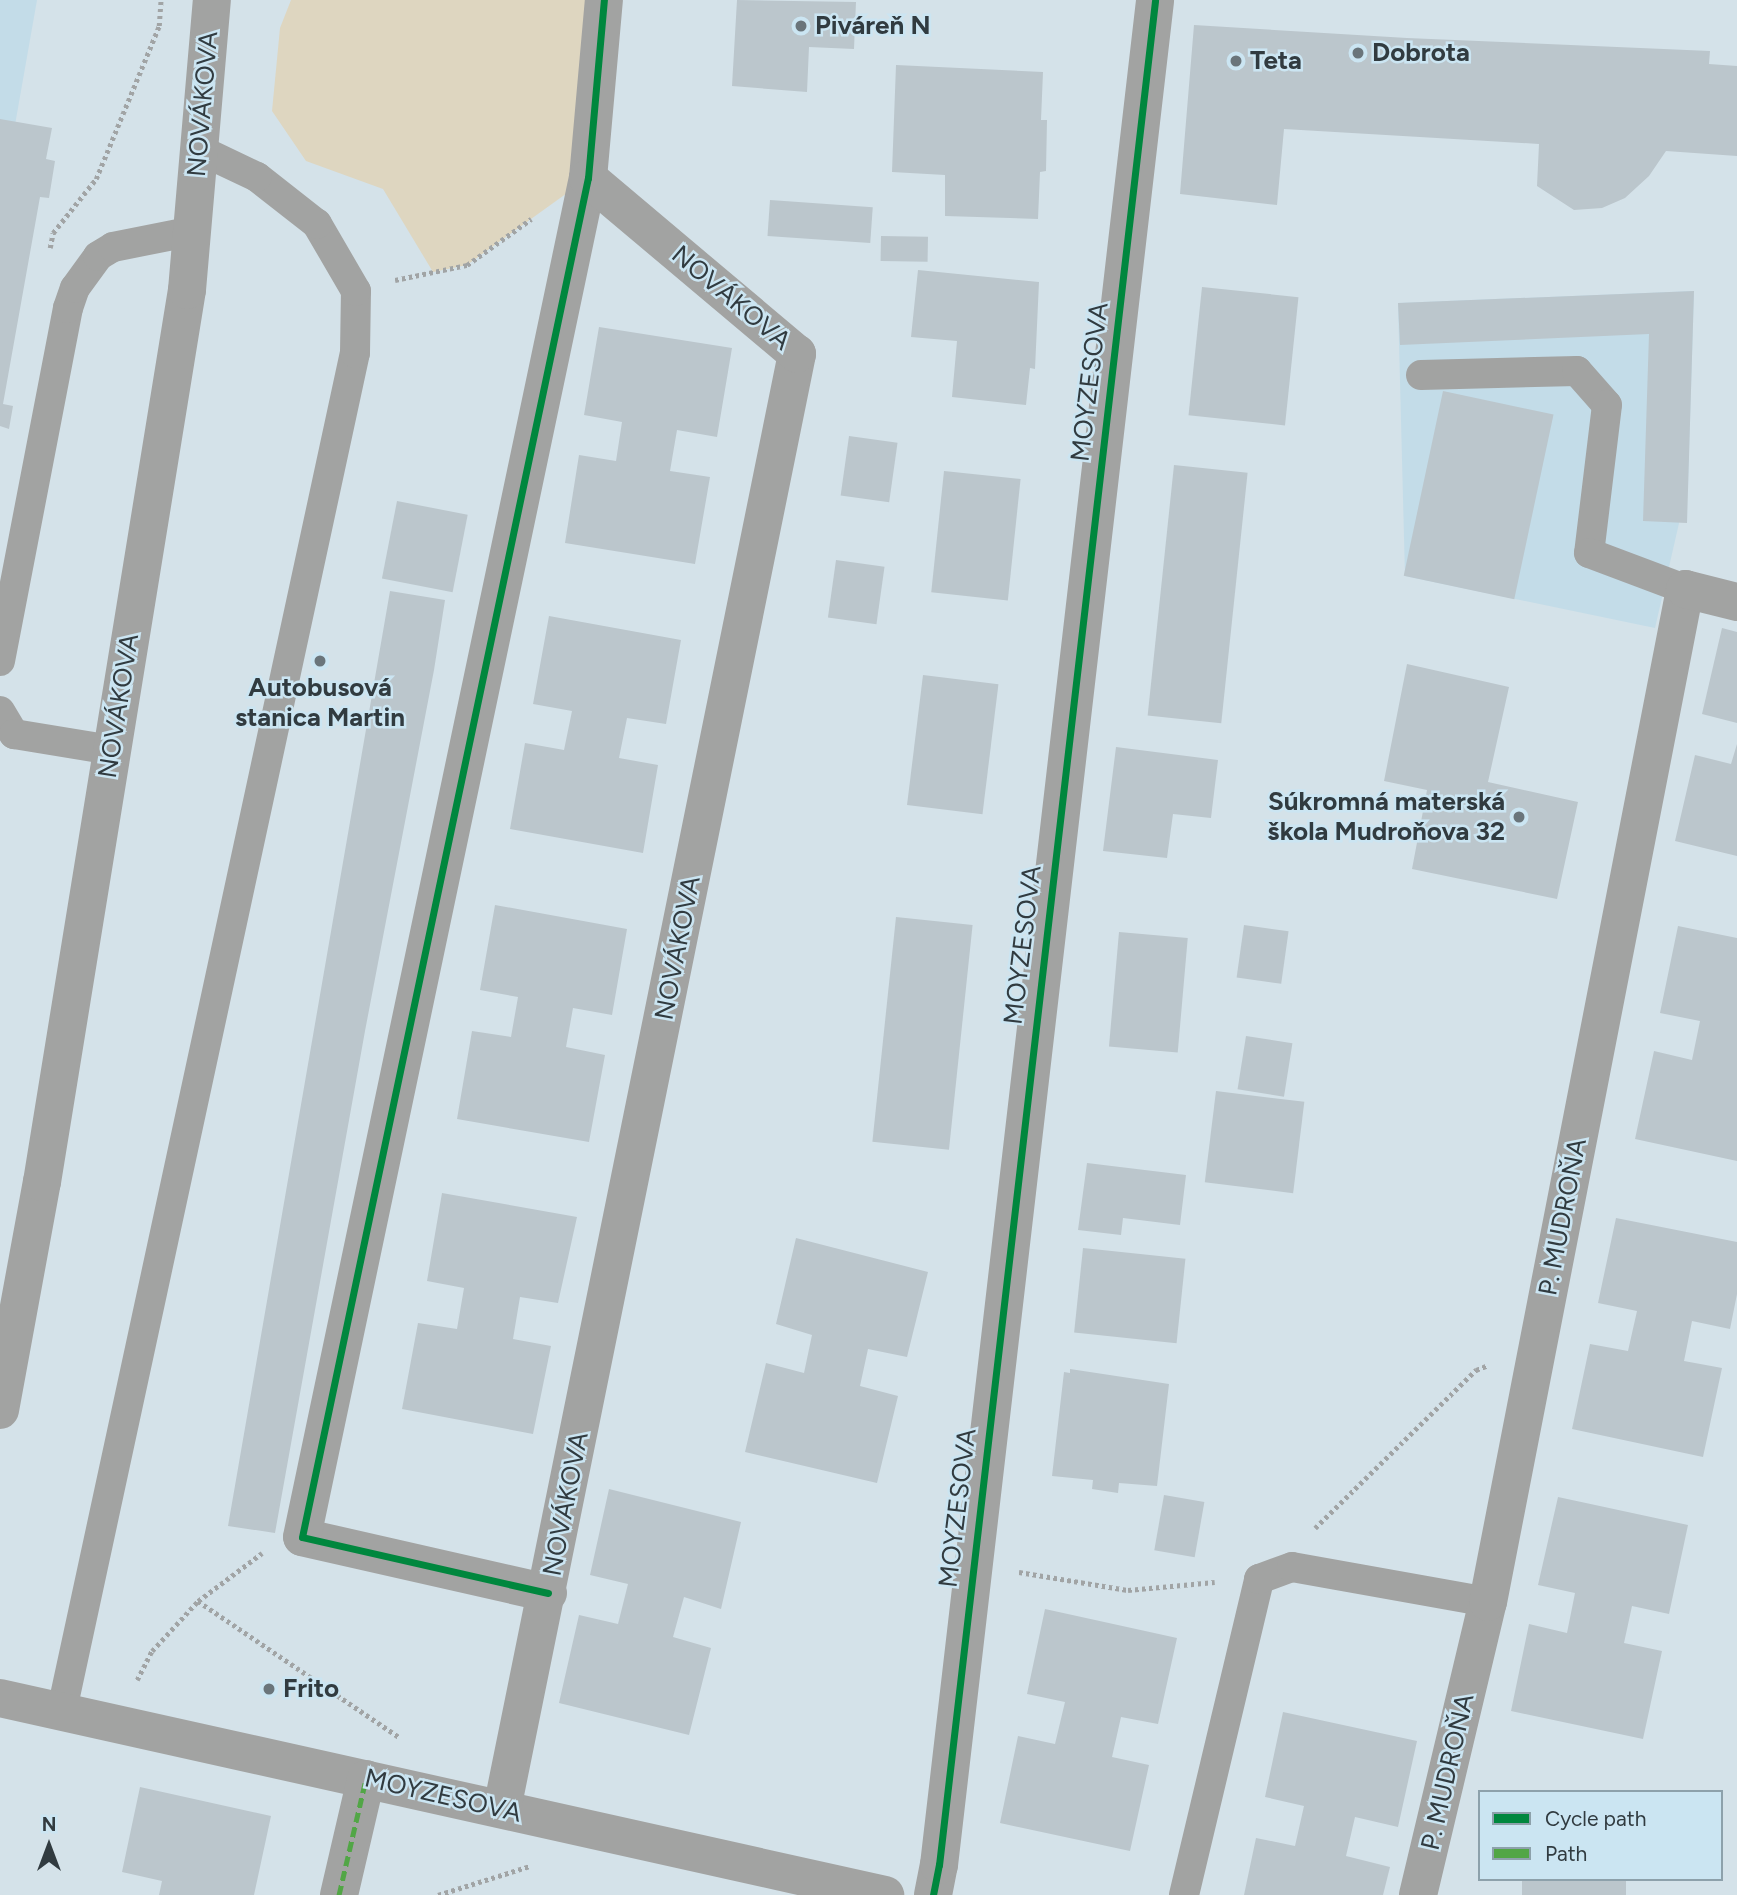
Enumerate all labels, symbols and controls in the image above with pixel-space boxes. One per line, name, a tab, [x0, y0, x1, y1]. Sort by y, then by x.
place label: Piváreň N	[815, 10, 931, 42]
marker: Piváreň N	[793, 18, 809, 34]
street label: NOVÁKOVA	[181, 30, 225, 178]
place label: Dobrota	[1372, 37, 1470, 69]
place label: Teta	[1250, 45, 1302, 77]
marker: Dobrota	[1350, 45, 1366, 61]
marker: Teta	[1228, 53, 1244, 69]
street label: NOVÁKOVA	[665, 239, 797, 357]
street label: MOYZESOVA	[1065, 301, 1115, 463]
street label: NOVÁKOVA	[92, 631, 146, 781]
marker: Autobusová stanica Martin	[312, 653, 328, 669]
place label: Autobusová stanica Martin	[235, 672, 405, 734]
place label: Súkromná materská škola Mudroňova 32	[1267, 786, 1505, 848]
marker: Súkromná materská škola Mudroňova 32	[1511, 809, 1527, 825]
street label: MOYZESOVA	[998, 864, 1048, 1026]
street label: NOVÁKOVA	[649, 873, 707, 1023]
street label: P. MUDROŇA	[1532, 1136, 1594, 1298]
street label: MOYZESOVA	[933, 1427, 983, 1589]
street label: NOVÁKOVA	[537, 1429, 595, 1579]
place label: Frito	[283, 1673, 339, 1705]
marker: Frito	[261, 1681, 277, 1697]
street label: P. MUDROŇA	[1415, 1691, 1481, 1853]
street label: MOYZESOVA	[362, 1763, 524, 1829]
legend	[1478, 1790, 1723, 1881]
text: Cycle path	[1545, 1806, 1646, 1831]
north arrow	[14, 1811, 84, 1881]
text: N	[42, 1813, 56, 1836]
text: Path	[1545, 1841, 1587, 1866]

